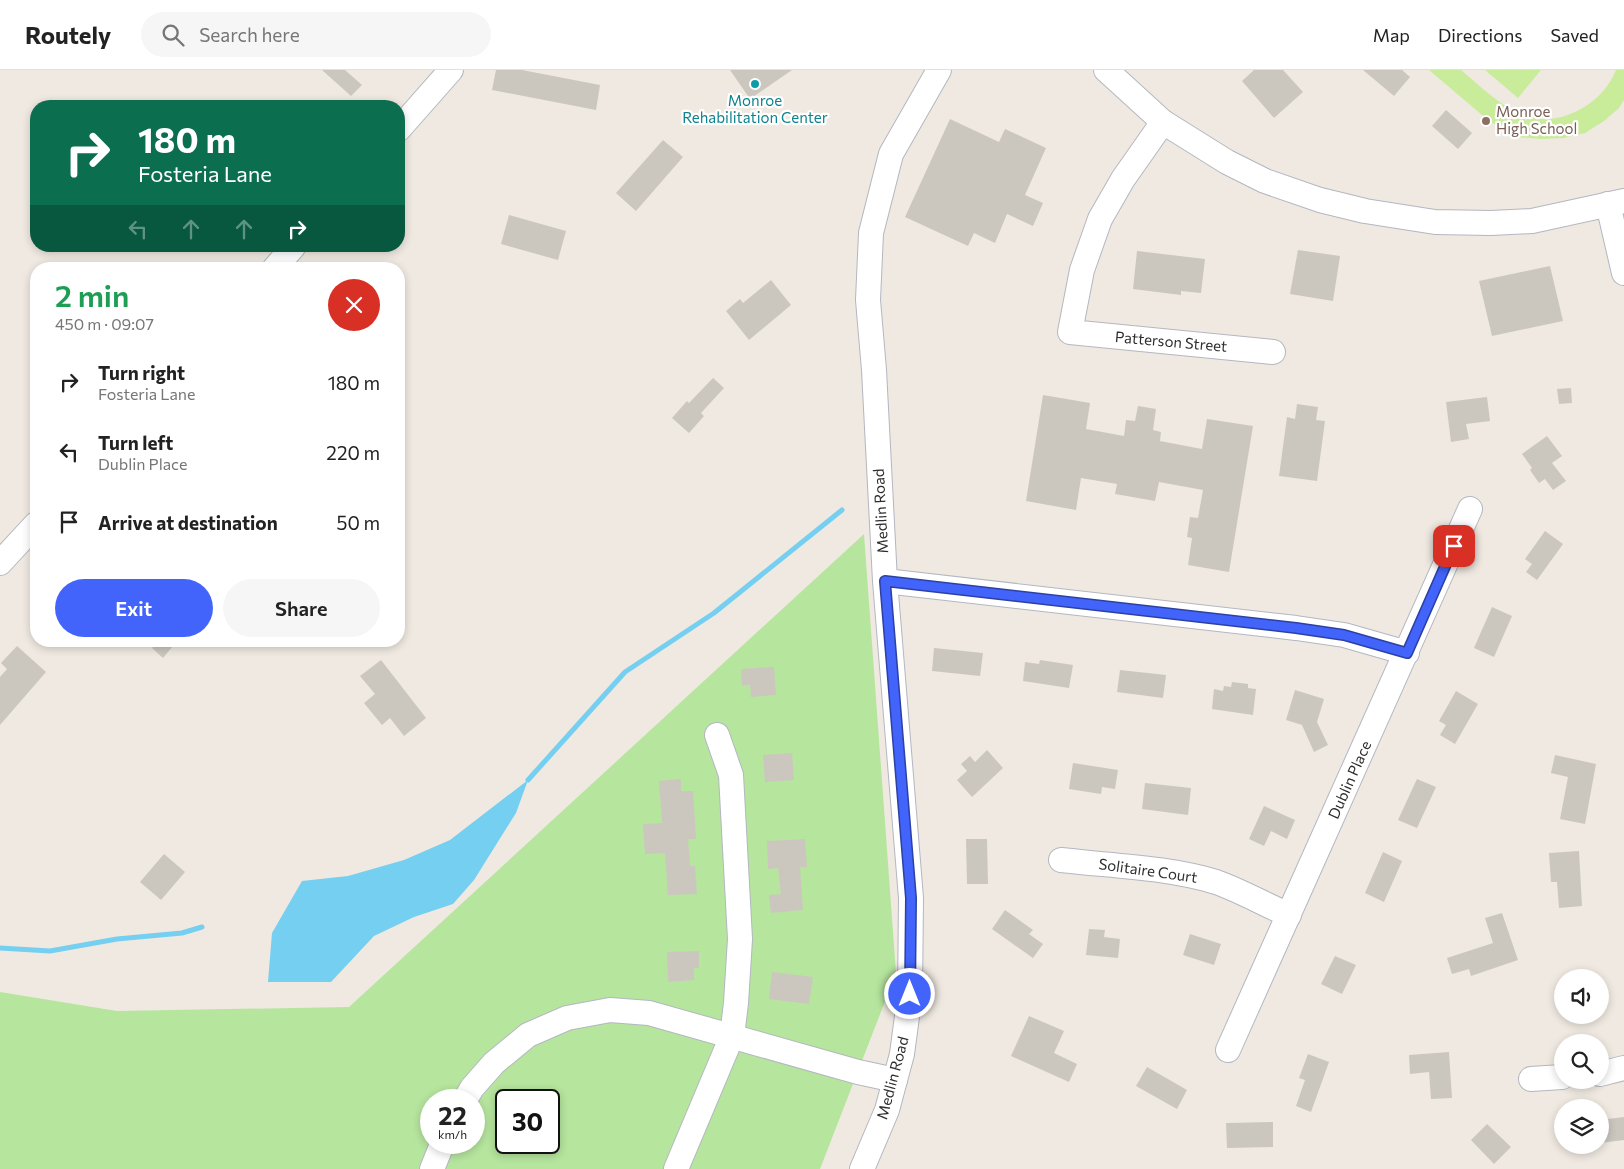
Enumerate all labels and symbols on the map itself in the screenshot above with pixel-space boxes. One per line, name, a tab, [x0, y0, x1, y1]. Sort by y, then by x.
marker: Monroe Rehabilitation Center	[749, 78, 761, 90]
place label: Monroe Rehabilitation Center	[682, 91, 828, 126]
place label: Monroe High School	[1496, 102, 1577, 137]
marker: Monroe High School	[1480, 115, 1492, 127]
street label: Patterson Street	[1114, 327, 1228, 355]
street label: Medlin Road	[869, 468, 891, 554]
pin	[1433, 525, 1475, 567]
street label: Dublin Place	[1324, 738, 1374, 822]
street label: Solitaire Court	[1098, 854, 1199, 886]
position arrow	[883, 967, 935, 1019]
street label: Medlin Road	[872, 1034, 912, 1121]
speed limit sign: 30	[495, 1089, 560, 1154]

